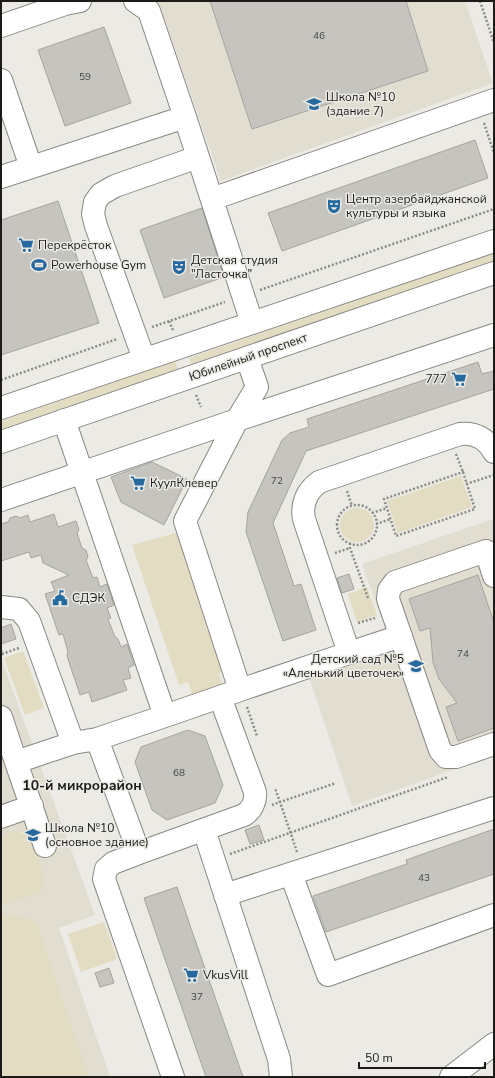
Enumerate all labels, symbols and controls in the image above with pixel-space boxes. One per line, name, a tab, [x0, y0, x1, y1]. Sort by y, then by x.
house number: 46	[313, 29, 325, 43]
house number: 59	[79, 70, 91, 84]
place label: Школа №10 (здание 7)	[326, 89, 395, 119]
school or university icon: Школа №10 (здание 7)	[305, 95, 323, 113]
place label: Центр азербайджанской культуры и языка	[346, 191, 487, 221]
theatre icon: Центр азербайджанской культуры и языка	[325, 197, 343, 215]
supermarket icon: Перекрёсток	[17, 236, 35, 254]
place label: Перекрёсток	[38, 237, 112, 253]
place label: Детская студия "Ласточка"	[191, 252, 278, 282]
sports icon: Powerhouse Gym	[30, 256, 48, 274]
place label: Powerhouse Gym	[51, 257, 146, 273]
theatre icon: Детская студия "Ласточка"	[170, 258, 188, 276]
street label: Юбилейный проспект	[187, 329, 310, 385]
supermarket icon: 777	[450, 370, 468, 388]
place label: 777	[425, 371, 447, 387]
supermarket icon: КуулКлевер	[129, 474, 147, 492]
house number: 72	[271, 474, 283, 488]
place label: КуулКлевер	[150, 475, 218, 491]
public building icon: СДЭК	[51, 589, 69, 607]
place label: СДЭК	[72, 590, 105, 606]
house number: 74	[457, 647, 469, 661]
place label: Детский сад №5 «Аленький цветочек»	[283, 651, 404, 681]
school or university icon: Детский сад №5 «Аленький цветочек»	[407, 657, 425, 675]
house number: 68	[173, 766, 185, 780]
district label: 10-й микрорайон	[22, 776, 142, 795]
place label: Школа №10 (основное здание)	[45, 820, 149, 850]
school or university icon: Школа №10 (основное здание)	[24, 826, 42, 844]
house number: 43	[418, 871, 430, 885]
supermarket icon: VkusVill	[182, 966, 200, 984]
place label: VkusVill	[202, 967, 248, 983]
house number: 37	[191, 990, 203, 1004]
scale bar	[359, 1044, 485, 1070]
text: 50 m	[365, 1050, 393, 1066]

